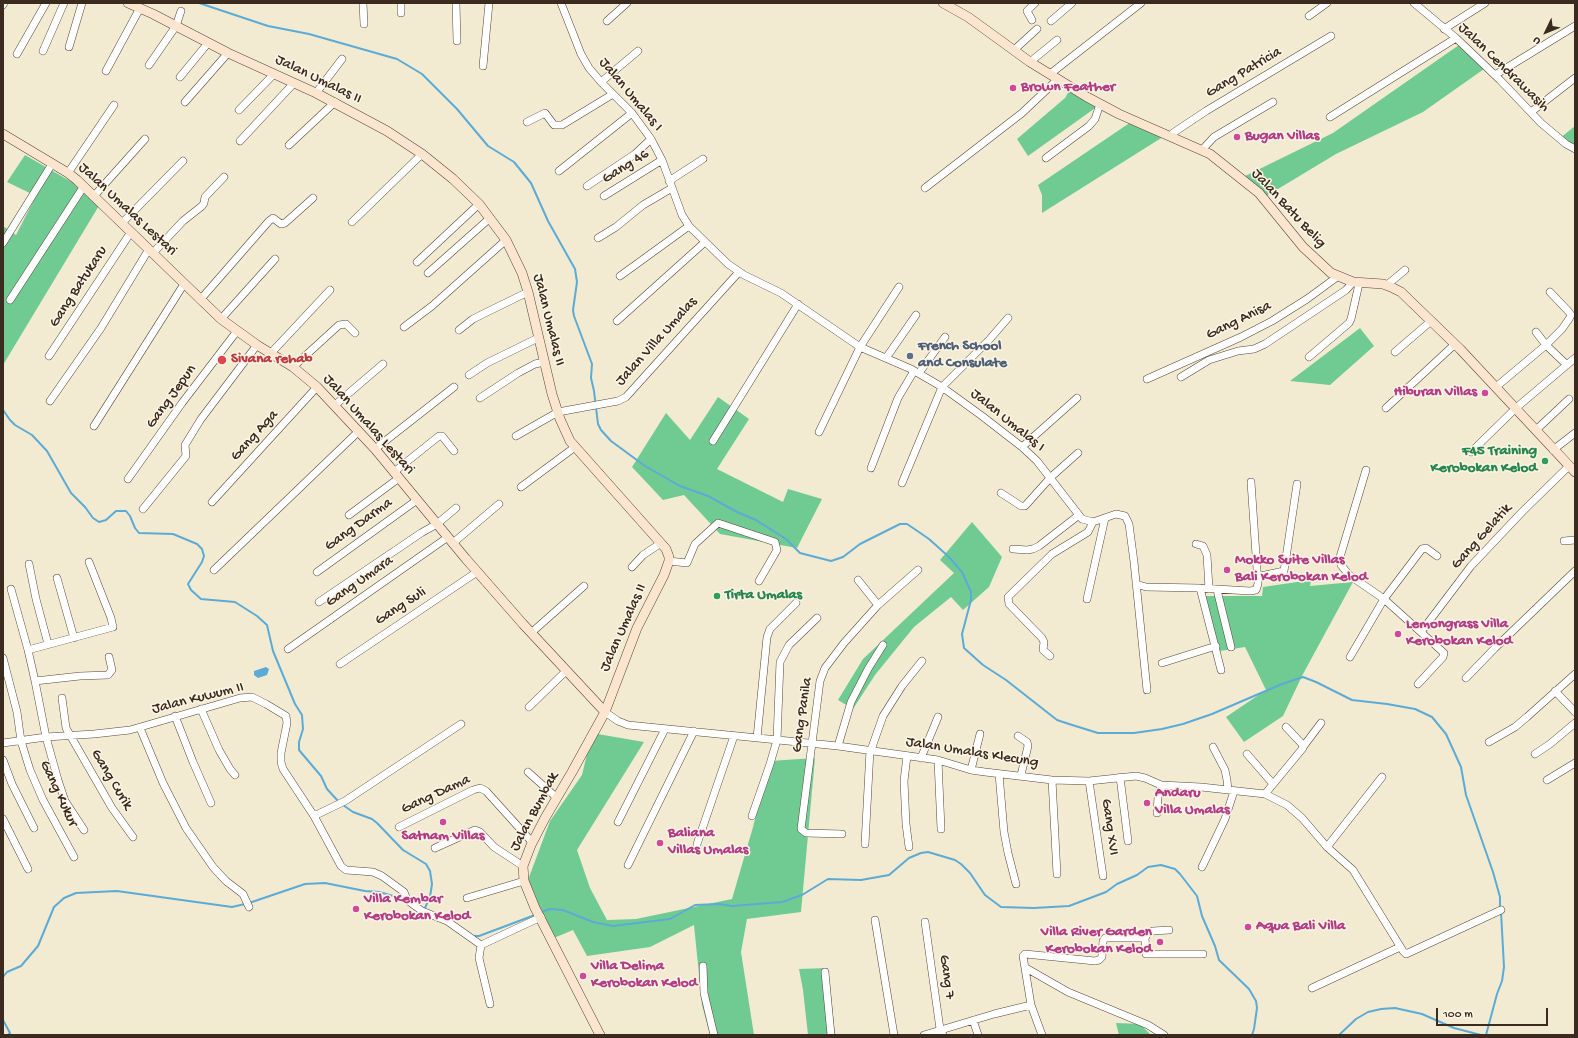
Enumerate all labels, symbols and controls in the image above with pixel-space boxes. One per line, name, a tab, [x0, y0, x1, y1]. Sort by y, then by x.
north arrow	[1526, 12, 1566, 52]
street label: Jalan Cendrawasih	[1453, 20, 1553, 116]
text: U	[1531, 34, 1544, 47]
street label: Gang Patricia	[1203, 43, 1285, 103]
street label: Jalan Umalas II	[272, 51, 364, 109]
street label: Jalan Umalas I	[594, 55, 666, 135]
place label: Brown Feather	[1021, 79, 1115, 97]
marker: Brown Feather	[1008, 83, 1018, 93]
place label: Bugan Villas	[1245, 128, 1319, 146]
marker: Bugan Villas	[1232, 132, 1242, 142]
street label: Gang 46	[599, 146, 653, 188]
street label: Jalan Umalas Lestari	[74, 160, 180, 260]
street label: Jalan Batu Belig	[1247, 166, 1329, 252]
street label: Gang Batukaru	[46, 243, 112, 331]
street label: Jalan Umalas II	[528, 272, 568, 368]
street label: Jalan Villa Umalas	[612, 294, 702, 390]
street label: Gang Anisa	[1204, 298, 1274, 344]
place label: French School and Consulate	[918, 338, 1007, 373]
place label: Sivana rehab	[231, 351, 313, 369]
marker: French School and Consulate	[905, 351, 915, 361]
marker: Sivana rehab	[216, 354, 228, 366]
street label: Gang Jepun	[143, 362, 201, 432]
street label: Jalan Umalas Lestari	[318, 371, 418, 479]
place label: Hiburan Villas	[1394, 384, 1477, 402]
street label: Jalan Umalas I	[966, 386, 1048, 456]
marker: Hiburan Villas	[1480, 388, 1490, 398]
street label: Gang Aga	[227, 407, 283, 465]
place label: F45 Training Kerobokan Kelod	[1431, 443, 1537, 478]
marker: F45 Training Kerobokan Kelod	[1540, 456, 1550, 466]
street label: Gang Darma	[322, 494, 396, 556]
street label: Gang Gelatik	[1448, 501, 1516, 573]
street label: Gang Umara	[323, 552, 397, 612]
place label: Mokko Suite Villas Bali Kerobokan Kelod	[1235, 552, 1367, 587]
marker: Mokko Suite Villas Bali Kerobokan Kelod	[1222, 565, 1232, 575]
street label: Jalan Umalas II	[597, 581, 651, 675]
street label: Gang Suli	[372, 584, 430, 630]
place label: Tirta Umalas	[725, 587, 802, 605]
marker: Tirta Umalas	[712, 591, 722, 601]
place label: Lemongrass Villa Kerobokan Kelod	[1406, 616, 1512, 651]
marker: Lemongrass Villa Kerobokan Kelod	[1393, 629, 1403, 639]
street label: Gang Panila	[789, 676, 817, 754]
street label: Jalan Kuwum II	[150, 679, 246, 719]
street label: Jalan Umalas Klecung	[904, 734, 1040, 772]
street label: Gang Curik	[86, 746, 136, 814]
street label: Gang Kukur	[35, 758, 81, 830]
street label: Jalan Bumbak	[507, 769, 563, 855]
street label: Gang Dama	[399, 771, 473, 819]
place label: Andaru Villa Umalas	[1155, 785, 1230, 820]
street label: Gang XVI	[1096, 798, 1122, 856]
marker: Andaru Villa Umalas	[1142, 798, 1152, 808]
marker: Satnam Villas	[438, 817, 448, 827]
place label: Baliana Villas Umalas	[668, 825, 748, 860]
place label: Satnam Villas	[401, 828, 485, 846]
marker: Baliana Villas Umalas	[655, 838, 665, 848]
place label: Villa Kembar Kerobokan Kelod	[364, 891, 470, 926]
marker: Villa Kembar Kerobokan Kelod	[351, 904, 361, 914]
place label: Aqua Bali Villa	[1256, 918, 1345, 936]
marker: Aqua Bali Villa	[1243, 922, 1253, 932]
place label: Villa River Garden Kerobokan Kelod	[1041, 924, 1152, 959]
marker: Villa River Garden Kerobokan Kelod	[1155, 937, 1165, 947]
street label: Gang 7	[934, 954, 958, 1000]
place label: Villa Delima Kerobokan Kelod	[591, 958, 697, 993]
marker: Villa Delima Kerobokan Kelod	[578, 971, 588, 981]
scale bar	[1438, 1000, 1550, 1026]
text: 100 m	[1443, 1008, 1473, 1022]

